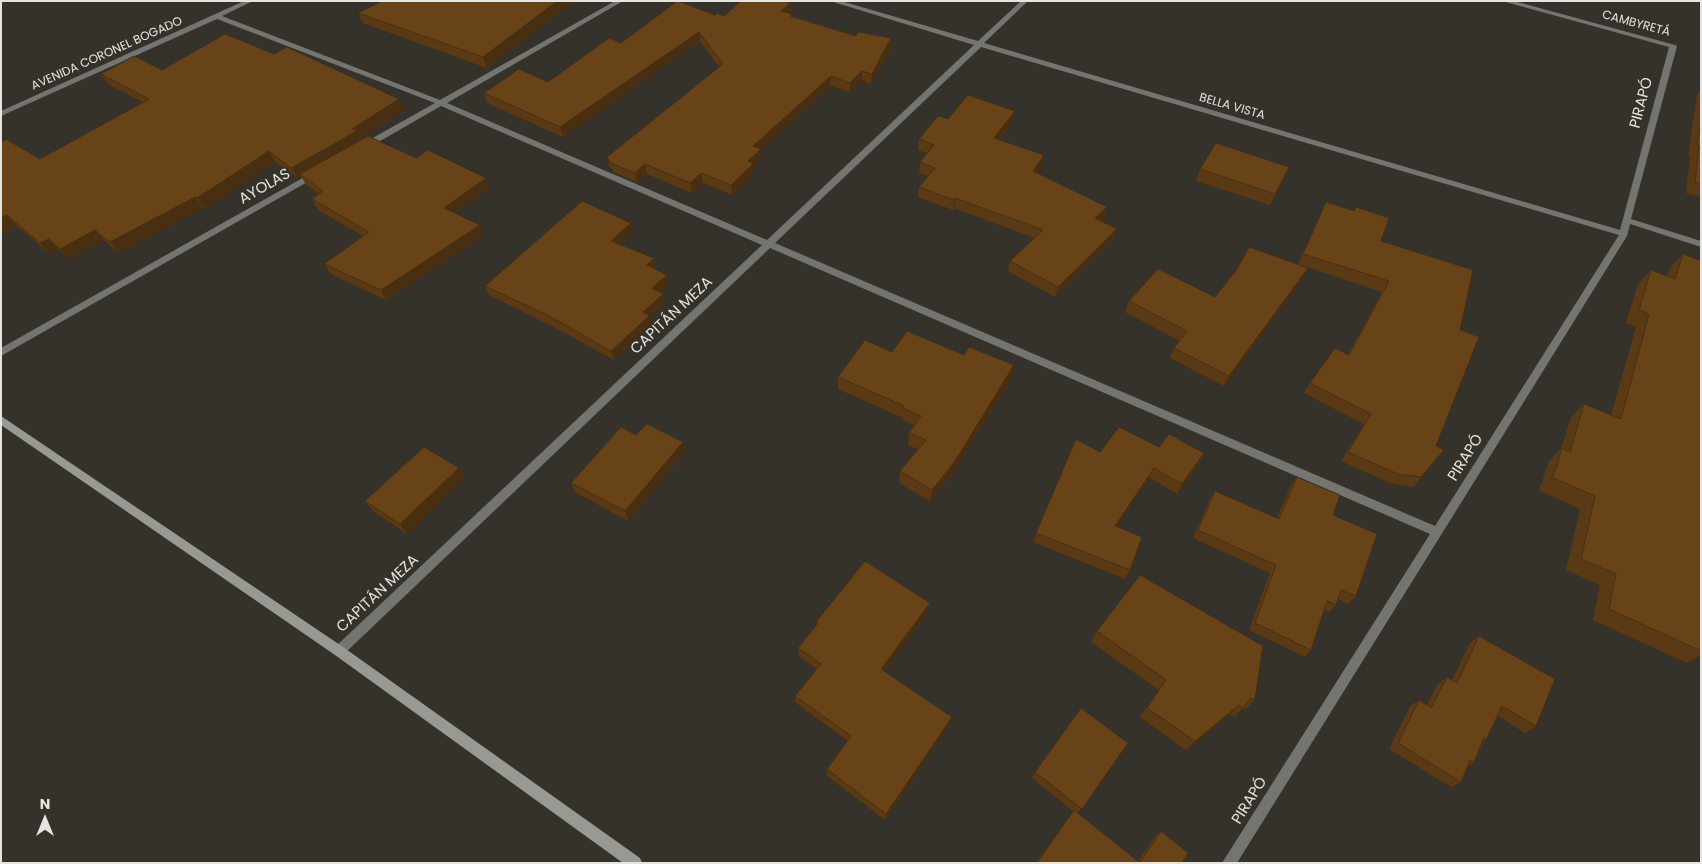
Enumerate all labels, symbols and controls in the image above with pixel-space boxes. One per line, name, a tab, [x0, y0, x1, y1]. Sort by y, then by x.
street label: CAMBYRETÁ	[1600, 8, 1672, 40]
street label: AVENIDA CORONEL BOGADO	[29, 14, 185, 94]
street label: PIRAPÓ	[1627, 76, 1657, 130]
street label: BELLA VISTA	[1197, 91, 1267, 123]
street label: AYOLAS	[236, 165, 294, 209]
street label: CAPITÁN MEZA	[627, 273, 717, 359]
street label: PIRAPÓ	[1445, 431, 1487, 485]
street label: CAPITÁN MEZA	[333, 551, 423, 637]
street label: PIRAPÓ	[1229, 774, 1271, 828]
north arrow	[20, 794, 70, 844]
text: N	[40, 794, 50, 814]

